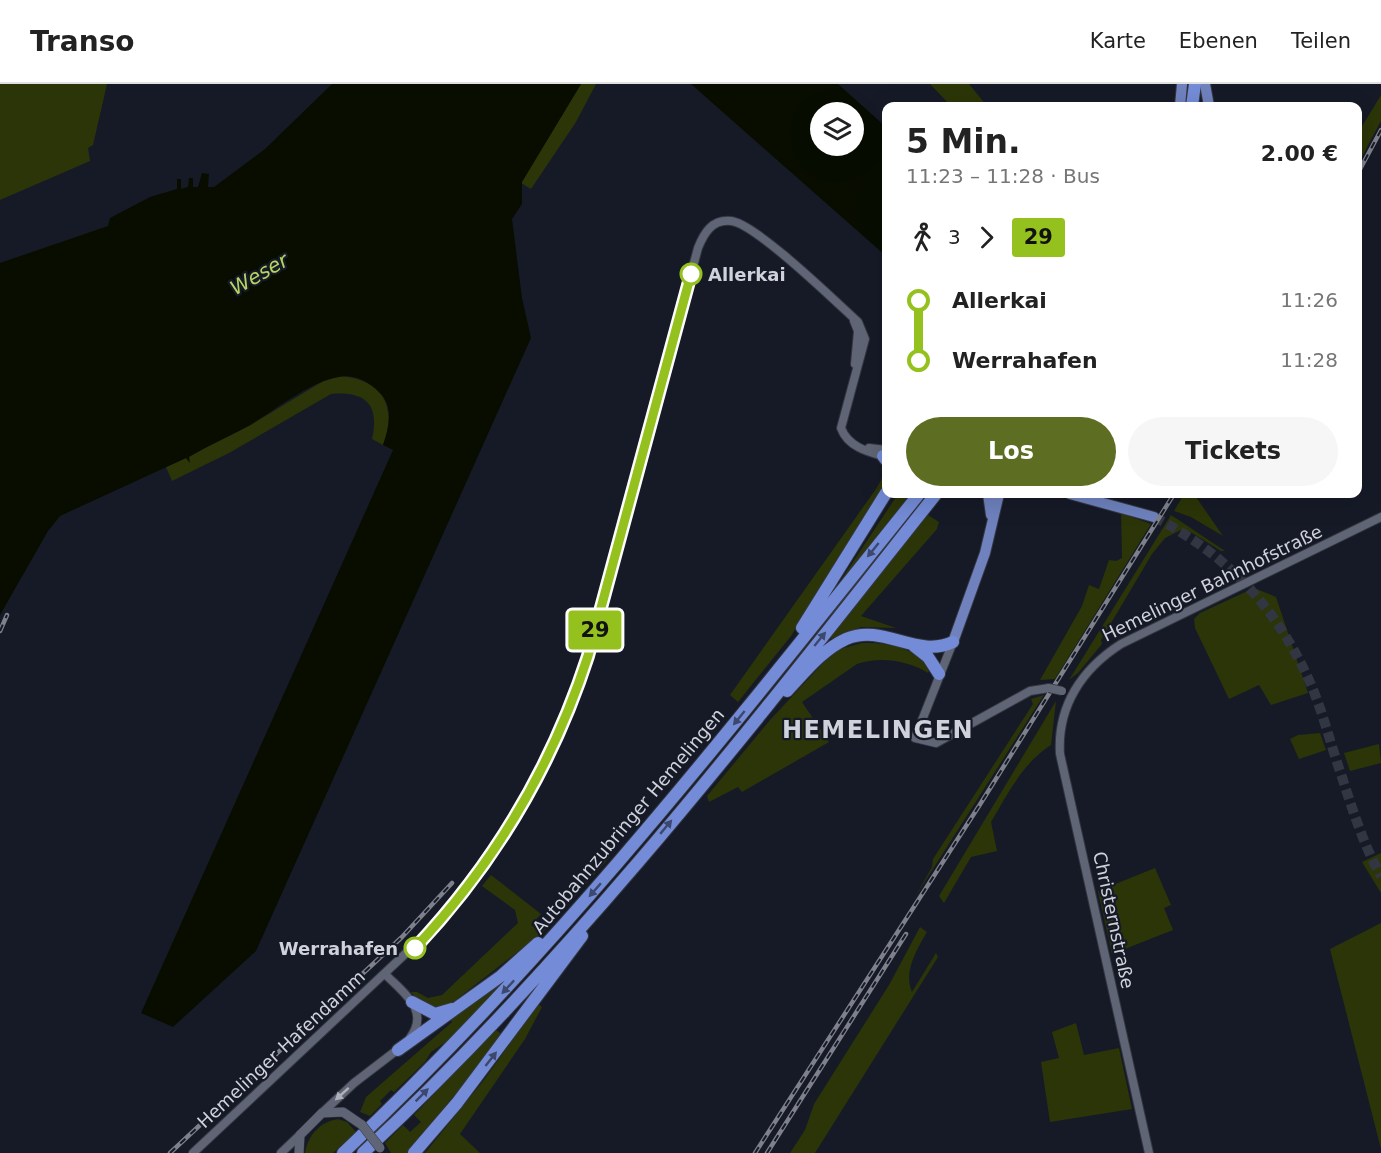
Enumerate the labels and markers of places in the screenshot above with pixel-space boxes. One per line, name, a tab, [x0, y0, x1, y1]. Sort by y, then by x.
marker: Allerkai	[680, 263, 702, 285]
place label: Allerkai	[708, 264, 786, 285]
marker: Werrahafen	[404, 937, 426, 959]
place label: Werrahafen	[279, 938, 398, 959]

